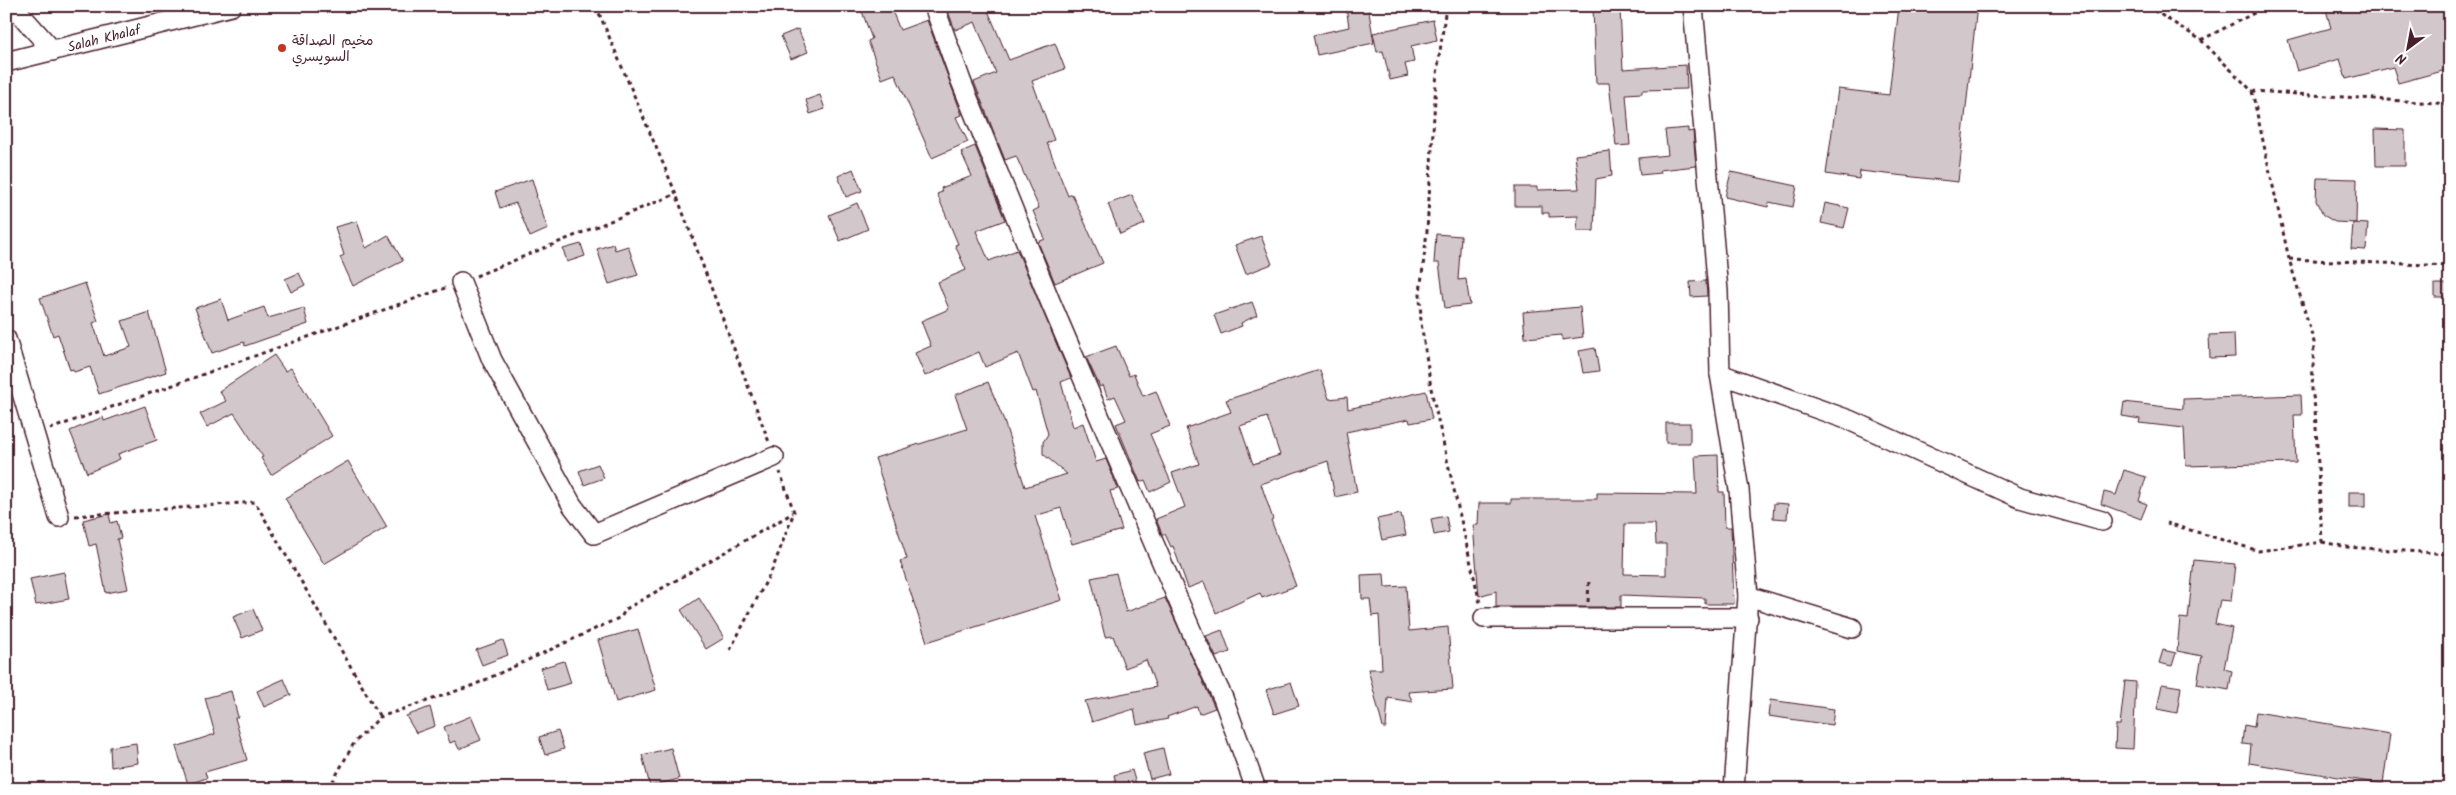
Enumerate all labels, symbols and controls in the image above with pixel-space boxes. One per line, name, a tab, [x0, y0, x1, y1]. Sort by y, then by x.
street label: Salah Khalaf	[65, 19, 145, 59]
north arrow	[2384, 22, 2434, 72]
place label: مخيم الصداقة السويسري	[292, 30, 373, 68]
marker: مخيم الصداقة السويسري	[276, 42, 288, 54]
text: N	[2392, 46, 2411, 70]

